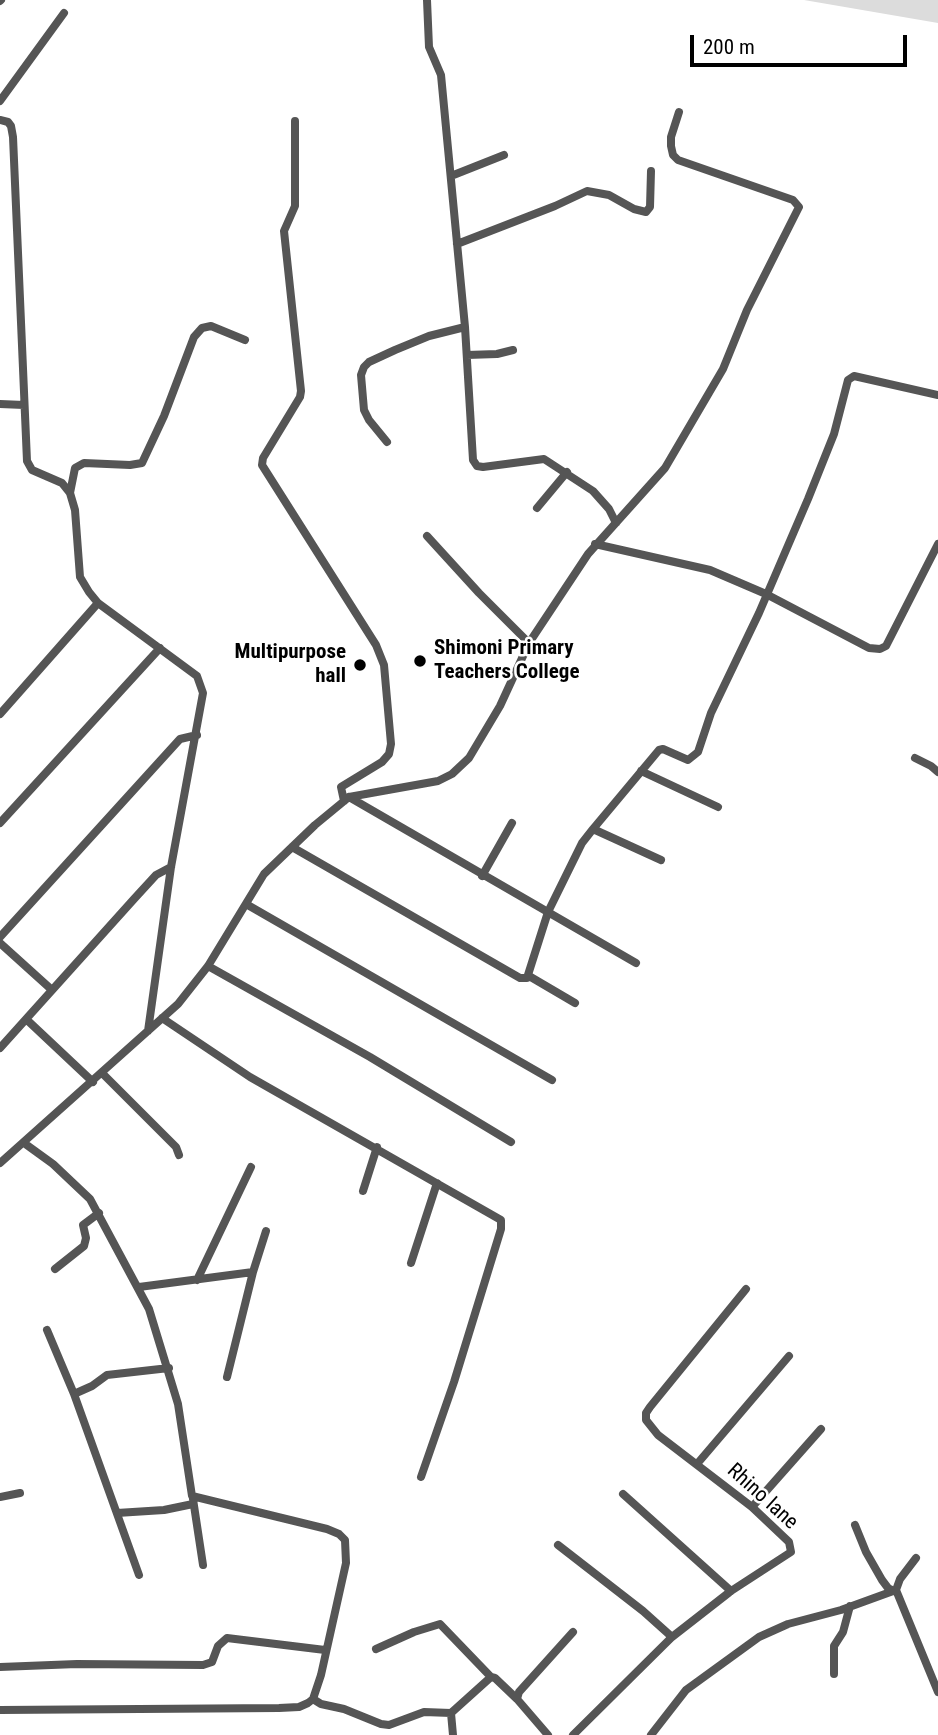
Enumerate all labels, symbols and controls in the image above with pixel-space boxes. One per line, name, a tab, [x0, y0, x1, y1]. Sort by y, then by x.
scale bar	[693, 21, 910, 65]
text: 200 m	[703, 35, 755, 59]
place label: Shimoni Primary Teachers College	[434, 636, 579, 686]
place label: Multipurpose hall	[235, 640, 346, 690]
marker: Shimoni Primary Teachers College	[412, 653, 428, 669]
marker: Multipurpose hall	[352, 657, 368, 673]
street label: Rhino lane	[721, 1459, 803, 1535]

